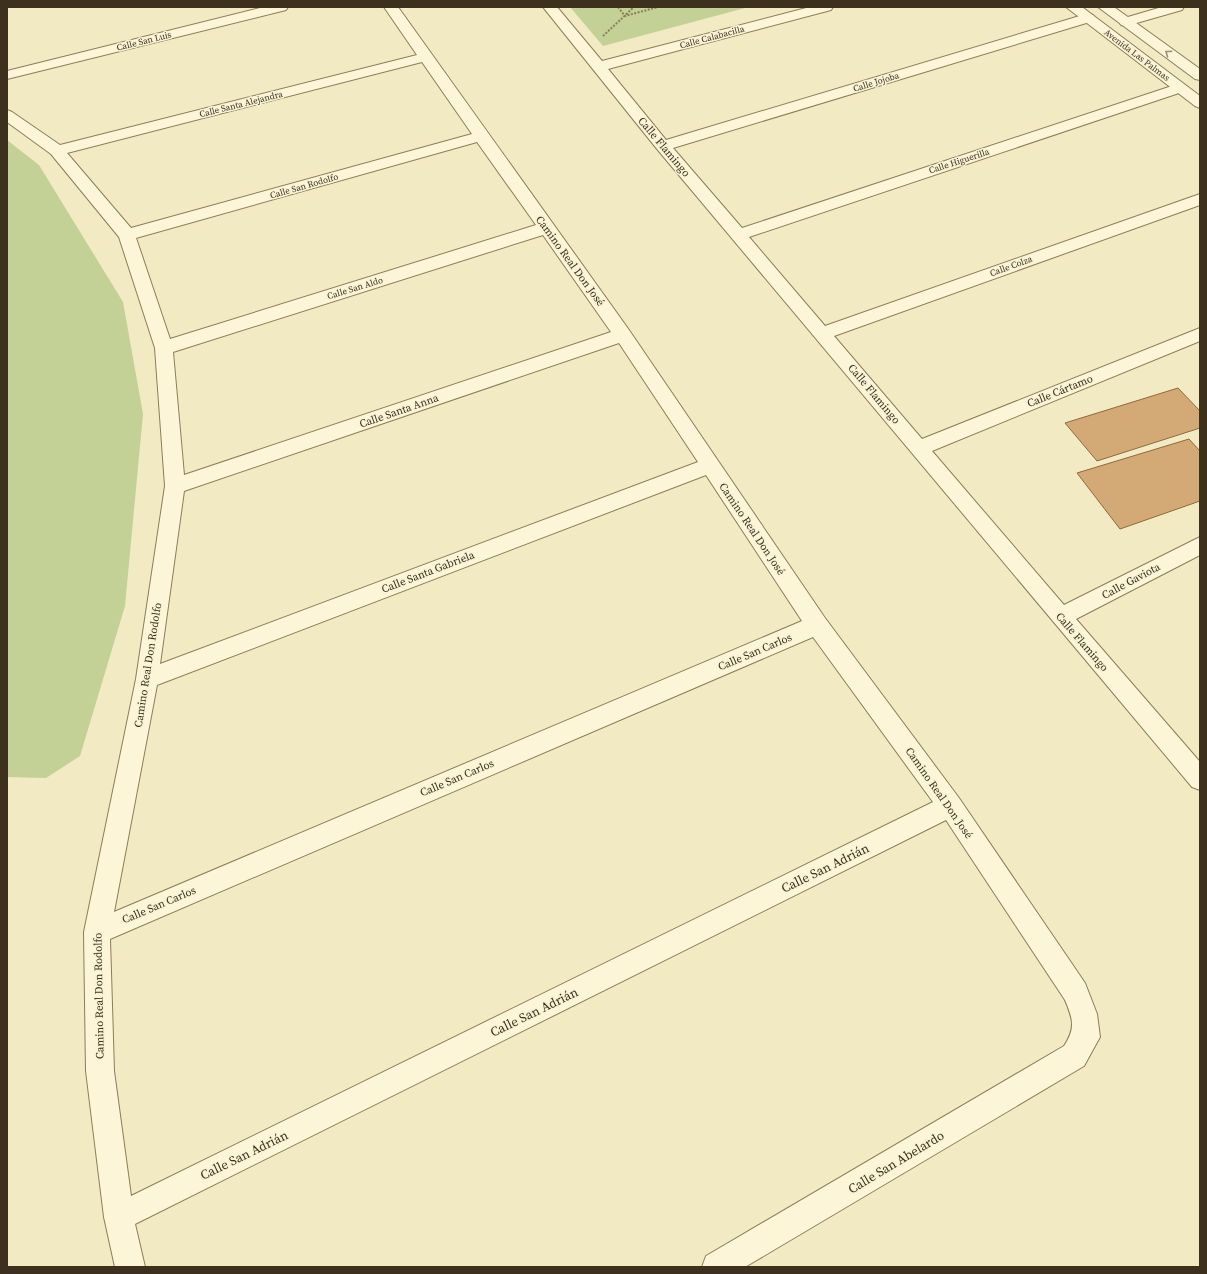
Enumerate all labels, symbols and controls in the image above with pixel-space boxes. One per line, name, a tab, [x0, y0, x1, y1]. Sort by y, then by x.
street label: Calle Calabacilla	[678, 22, 746, 51]
street label: Avenida Las Palmas	[1102, 26, 1172, 84]
street label: Calle San Luis	[115, 28, 173, 54]
one-way arrow	[1166, 51, 1173, 58]
street label: Calle Jojoba	[852, 69, 901, 95]
street label: Calle Santa Alejandra	[198, 88, 284, 120]
street label: Calle Flamingo	[635, 114, 693, 180]
street label: Calle Higuerilla	[927, 145, 991, 176]
street label: Calle San Rodolfo	[269, 171, 340, 201]
street label: Camino Real Don José	[532, 213, 608, 310]
street label: Calle Colza	[988, 253, 1034, 279]
street label: Calle San Aldo	[326, 274, 384, 302]
street label: Calle Flamingo	[845, 361, 903, 427]
street label: Calle Cártamo	[1025, 371, 1095, 411]
street label: Calle Santa Anna	[357, 390, 441, 432]
street label: Camino Real Don José	[715, 480, 789, 578]
street label: Calle Santa Gabriela	[379, 547, 477, 597]
street label: Calle Gaviota	[1099, 559, 1163, 603]
street label: Camino Real Don Rodolfo	[131, 601, 165, 729]
street label: Calle Flamingo	[1052, 609, 1112, 675]
street label: Calle San Carlos	[716, 630, 794, 674]
street label: Camino Real Don José	[902, 744, 976, 842]
street label: Calle San Carlos	[418, 756, 496, 800]
street label: Calle San Adrián	[778, 839, 872, 897]
street label: Calle San Carlos	[120, 883, 198, 927]
street label: Camino Real Don Rodolfo	[90, 933, 108, 1059]
street label: Calle San Adrián	[487, 983, 581, 1041]
street label: Calle San Adrián	[197, 1126, 291, 1184]
street label: Calle San Abelardo	[845, 1127, 947, 1197]

